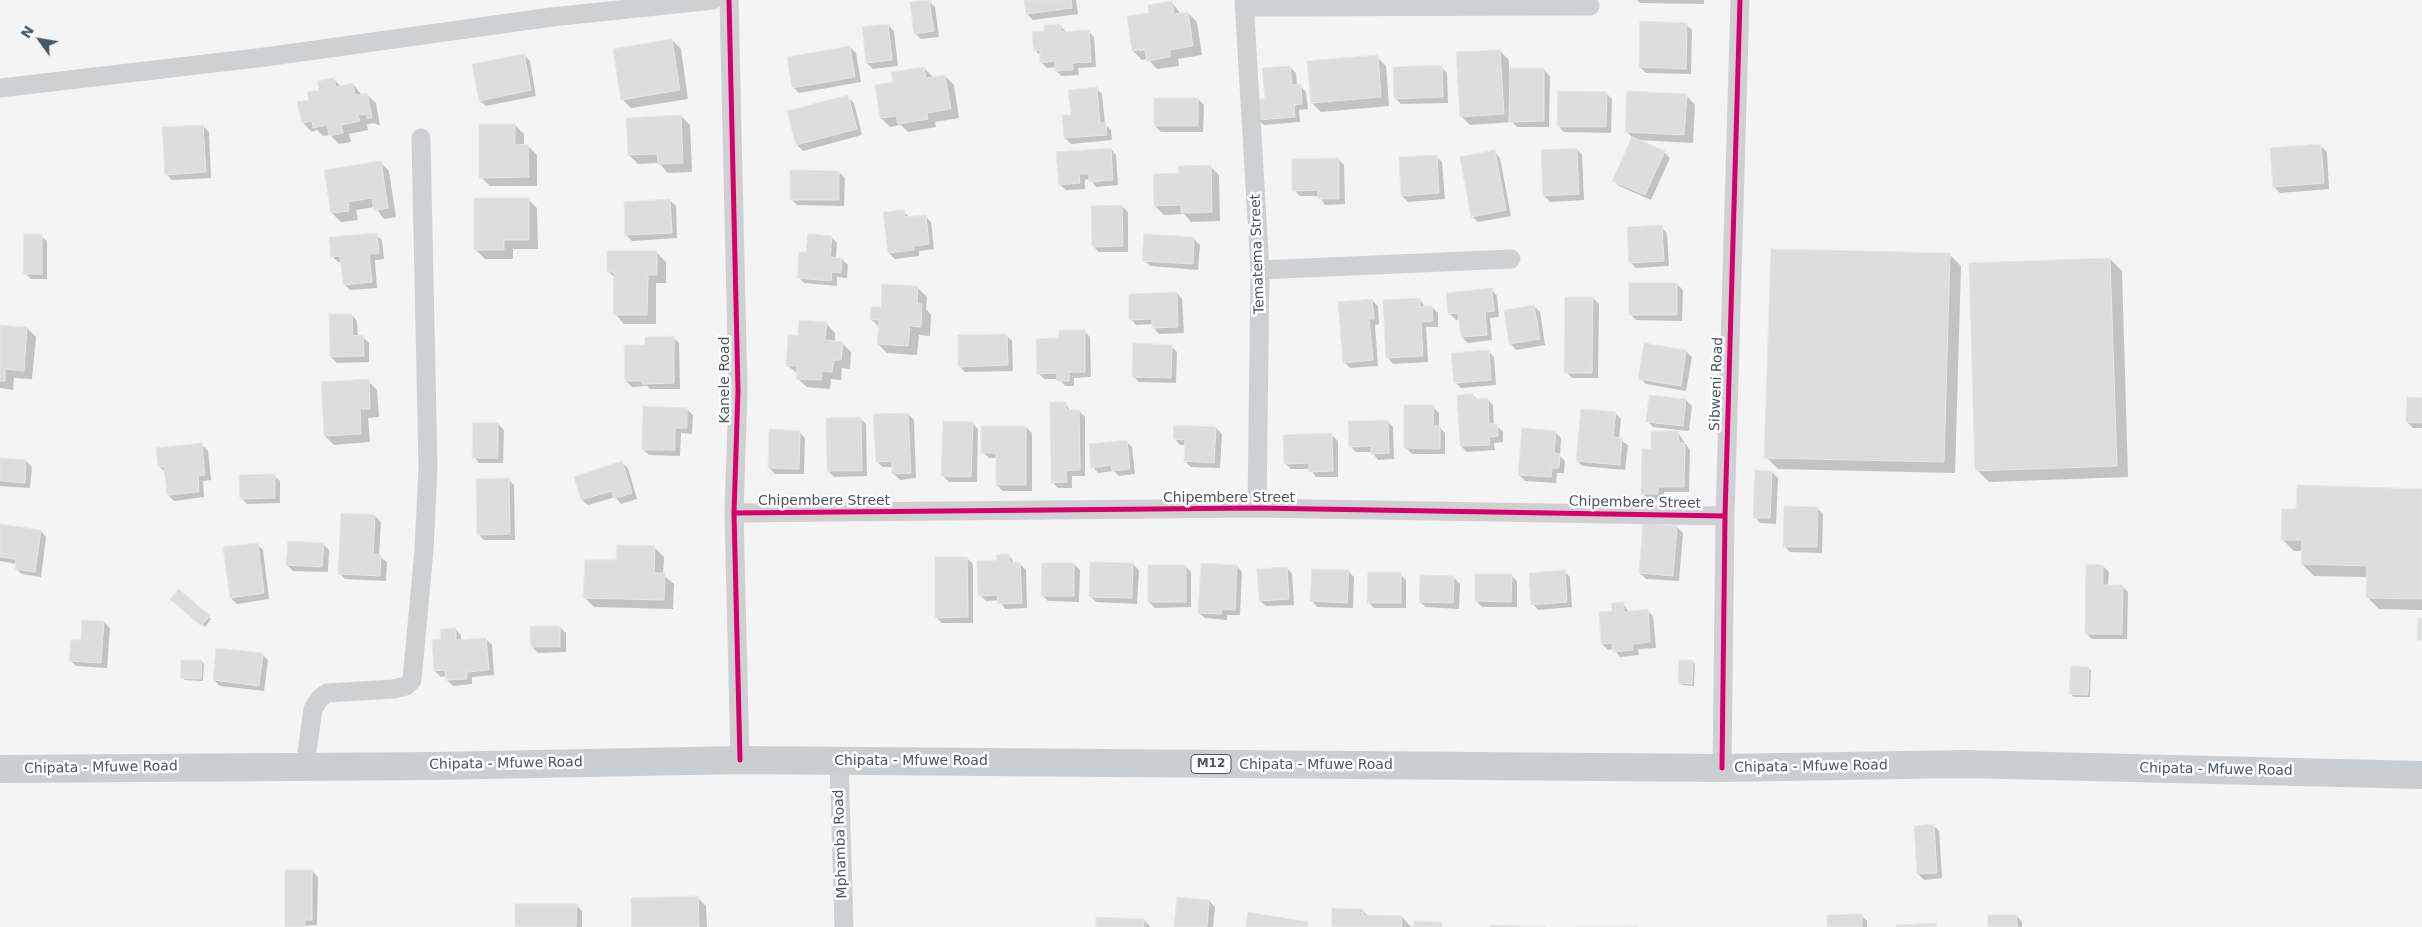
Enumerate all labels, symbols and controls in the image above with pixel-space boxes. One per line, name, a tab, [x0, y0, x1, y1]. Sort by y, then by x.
north arrow	[15, 15, 65, 65]
text: N	[17, 23, 37, 41]
street label: Tematema Street	[1248, 194, 1268, 314]
street label: Kanele Road	[717, 336, 733, 424]
street label: Sibweni Road	[1707, 337, 1727, 431]
street label: Chipembere Street	[1163, 490, 1295, 506]
street label: Chipembere Street	[758, 493, 890, 509]
street label: Chipembere Street	[1569, 493, 1701, 513]
street label: Chipata - Mfuwe Road	[834, 753, 988, 769]
street label: Chipata - Mfuwe Road	[429, 754, 583, 774]
road number: M12	[1191, 754, 1231, 774]
street label: Chipata - Mfuwe Road	[1239, 757, 1393, 773]
street label: Chipata - Mfuwe Road	[1734, 757, 1888, 777]
street label: Chipata - Mfuwe Road	[24, 758, 178, 778]
street label: Chipata - Mfuwe Road	[2139, 760, 2293, 780]
street label: Mphamba Road	[831, 789, 851, 899]

